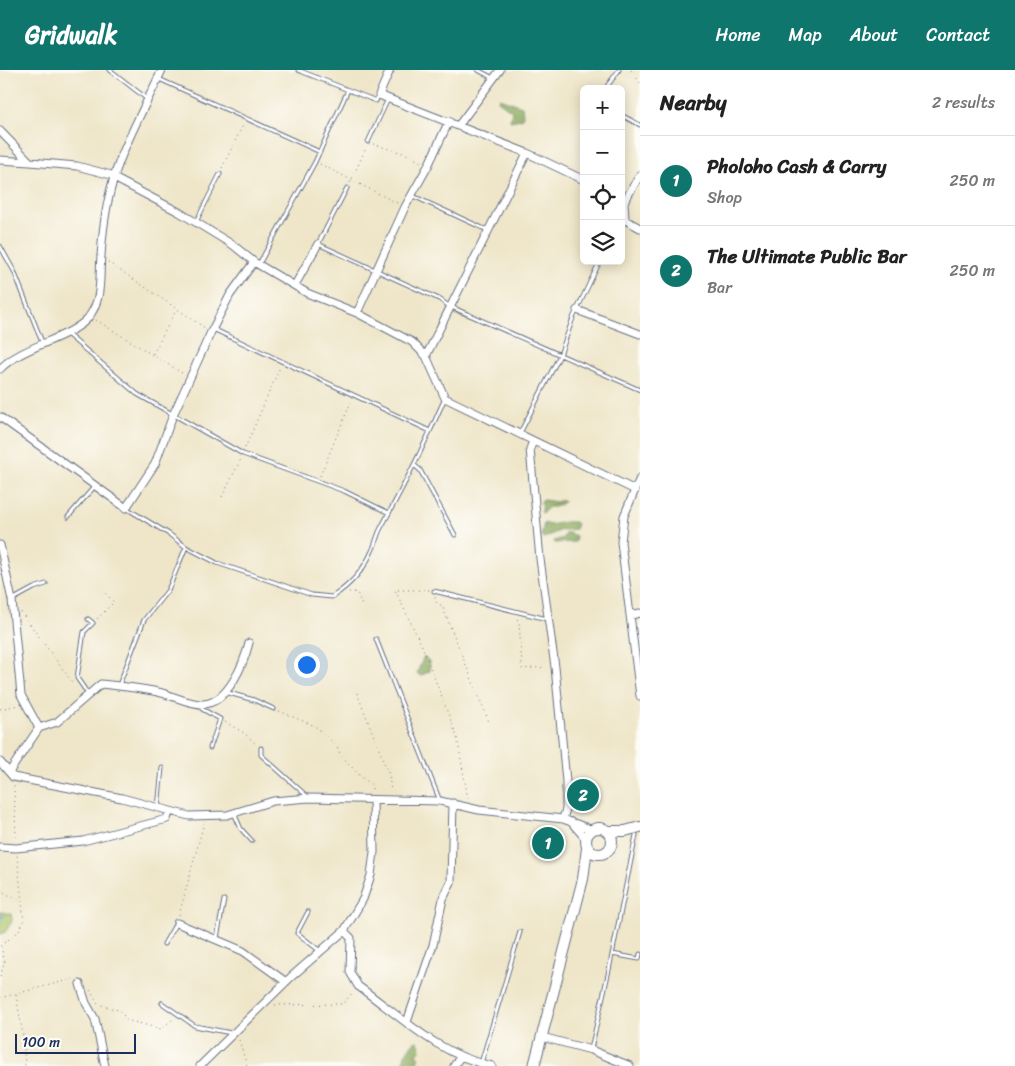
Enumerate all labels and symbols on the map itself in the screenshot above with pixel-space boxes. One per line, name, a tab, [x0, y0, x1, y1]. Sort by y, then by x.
your location	[294, 652, 320, 678]
pin: 2	[567, 776, 599, 814]
pin: 1	[532, 824, 564, 862]
scale bar	[15, 1031, 136, 1054]

